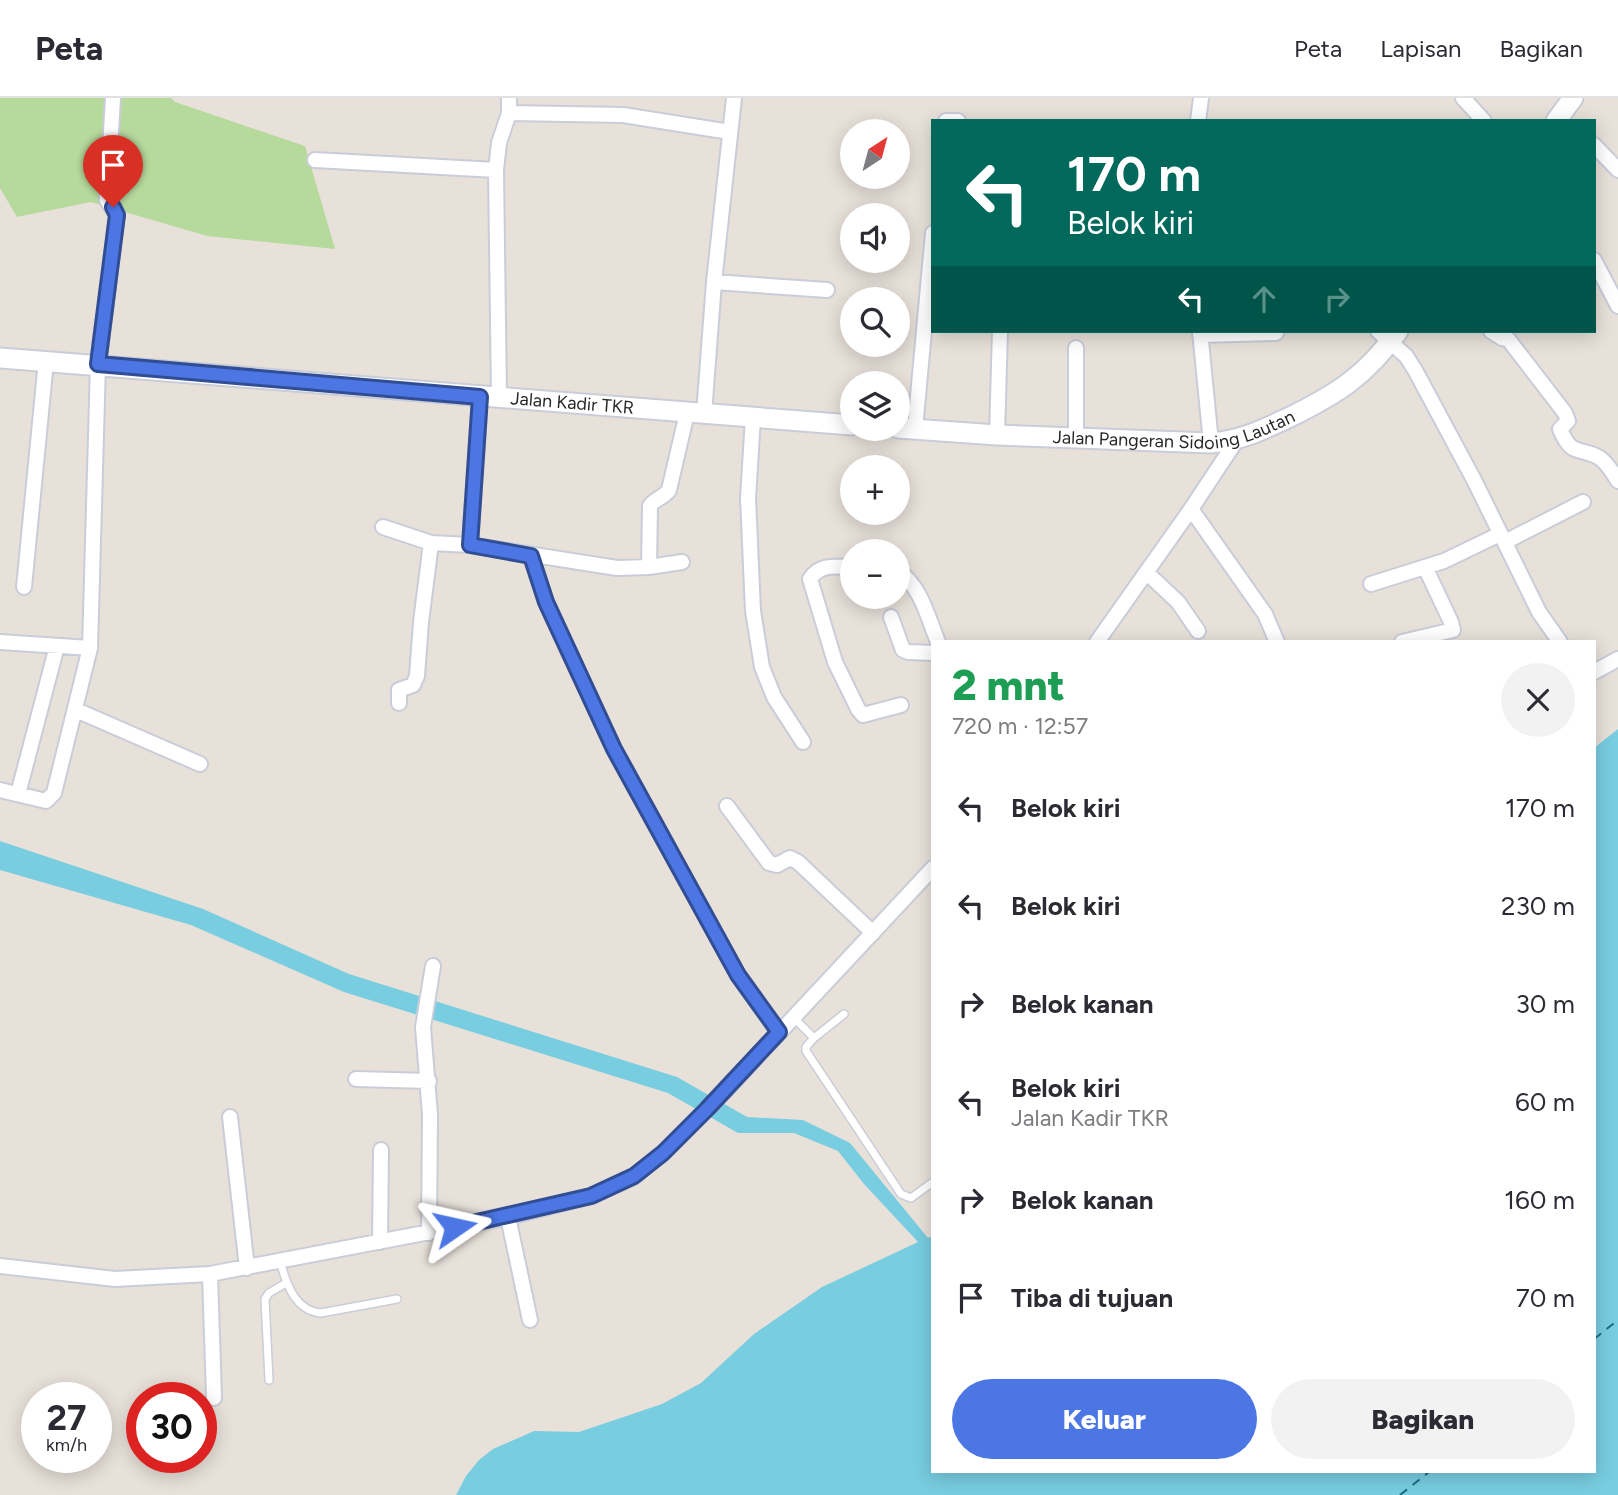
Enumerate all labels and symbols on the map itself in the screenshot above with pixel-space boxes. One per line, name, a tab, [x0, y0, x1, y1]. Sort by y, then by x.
north arrow	[840, 119, 910, 189]
pin	[83, 135, 143, 207]
street label: Jalan Kadir TKR	[510, 387, 635, 419]
street label: Jalan Pangeran Sidoing Lautan	[1052, 405, 1298, 454]
position arrow	[418, 1190, 492, 1264]
speed limit sign: 30	[126, 1382, 217, 1473]

